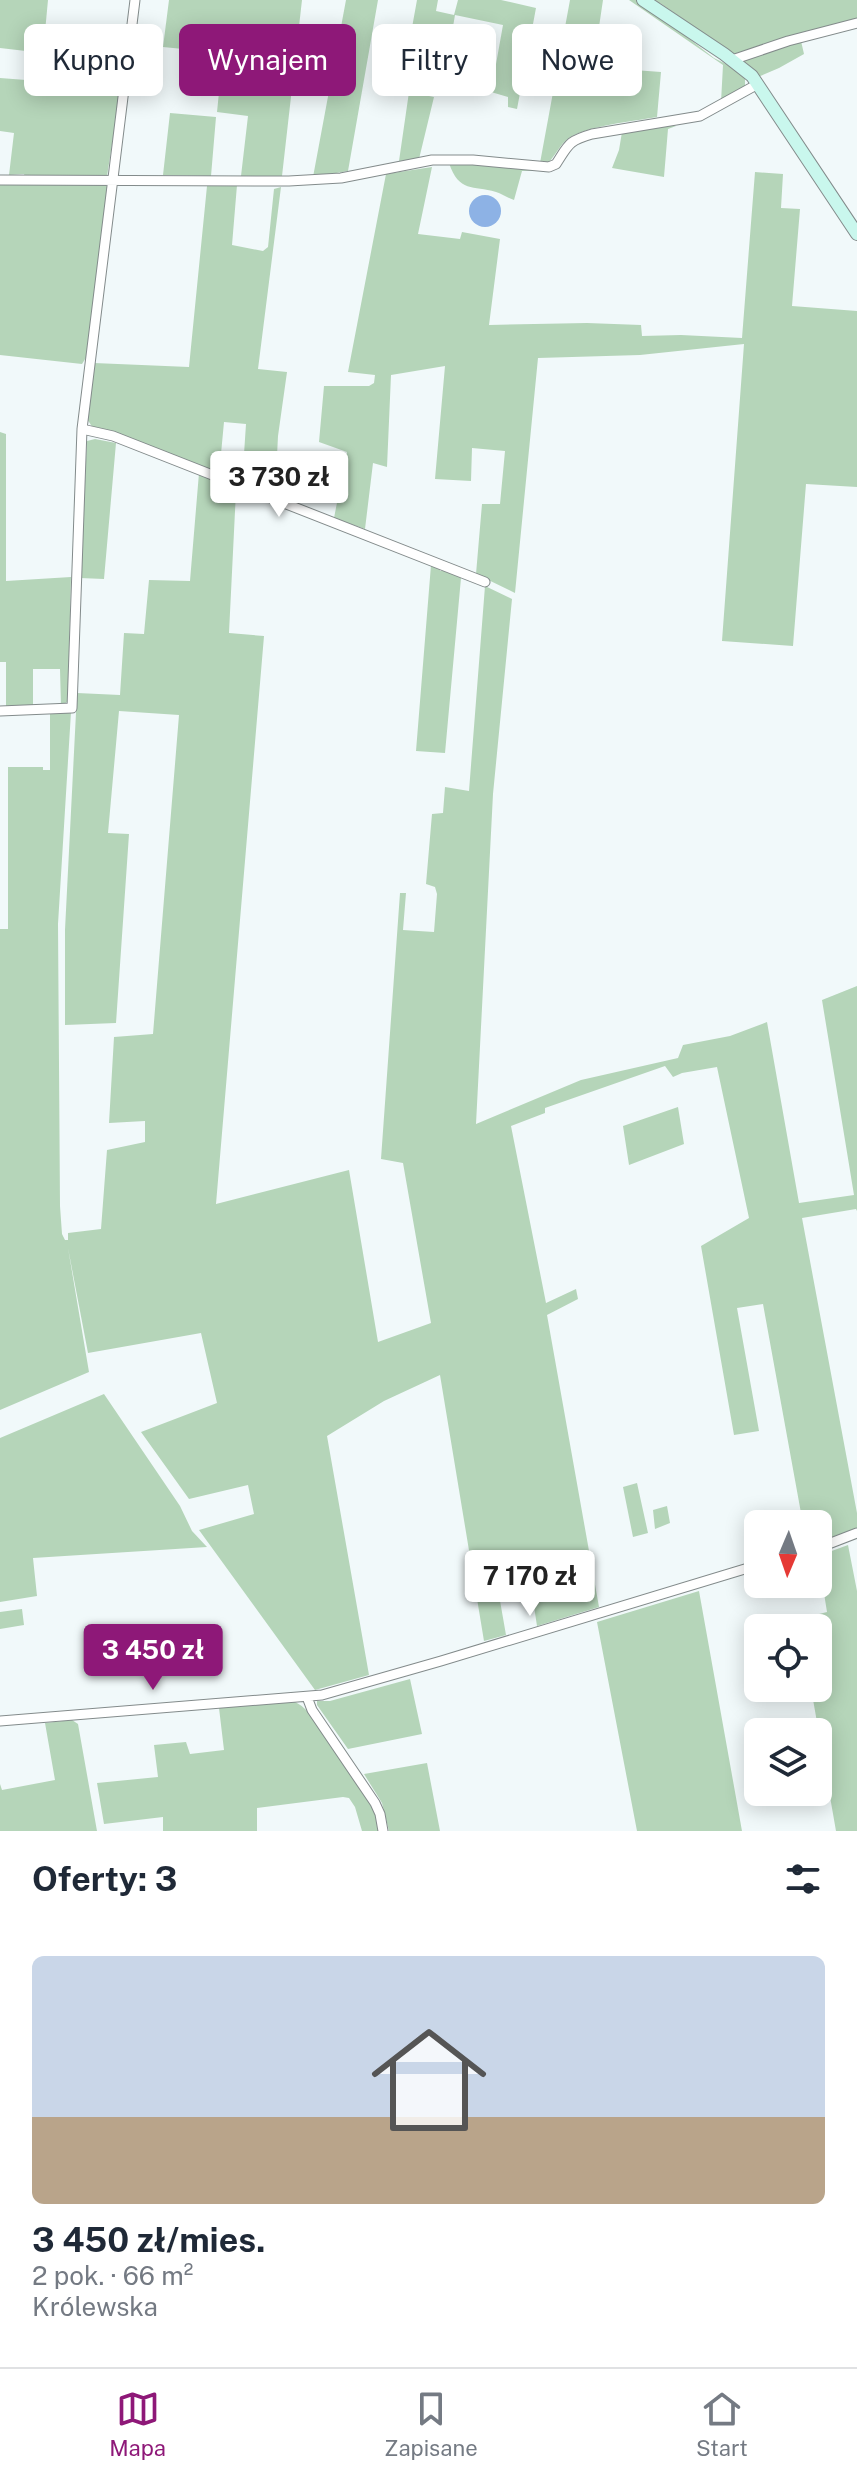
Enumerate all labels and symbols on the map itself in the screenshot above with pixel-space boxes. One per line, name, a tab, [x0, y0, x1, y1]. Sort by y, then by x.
pin: 3 730 zł	[196, 451, 362, 519]
north arrow	[744, 1510, 832, 1598]
pin: 7 170 zł	[447, 1550, 613, 1618]
pin: 3 450 zł	[70, 1624, 236, 1692]

